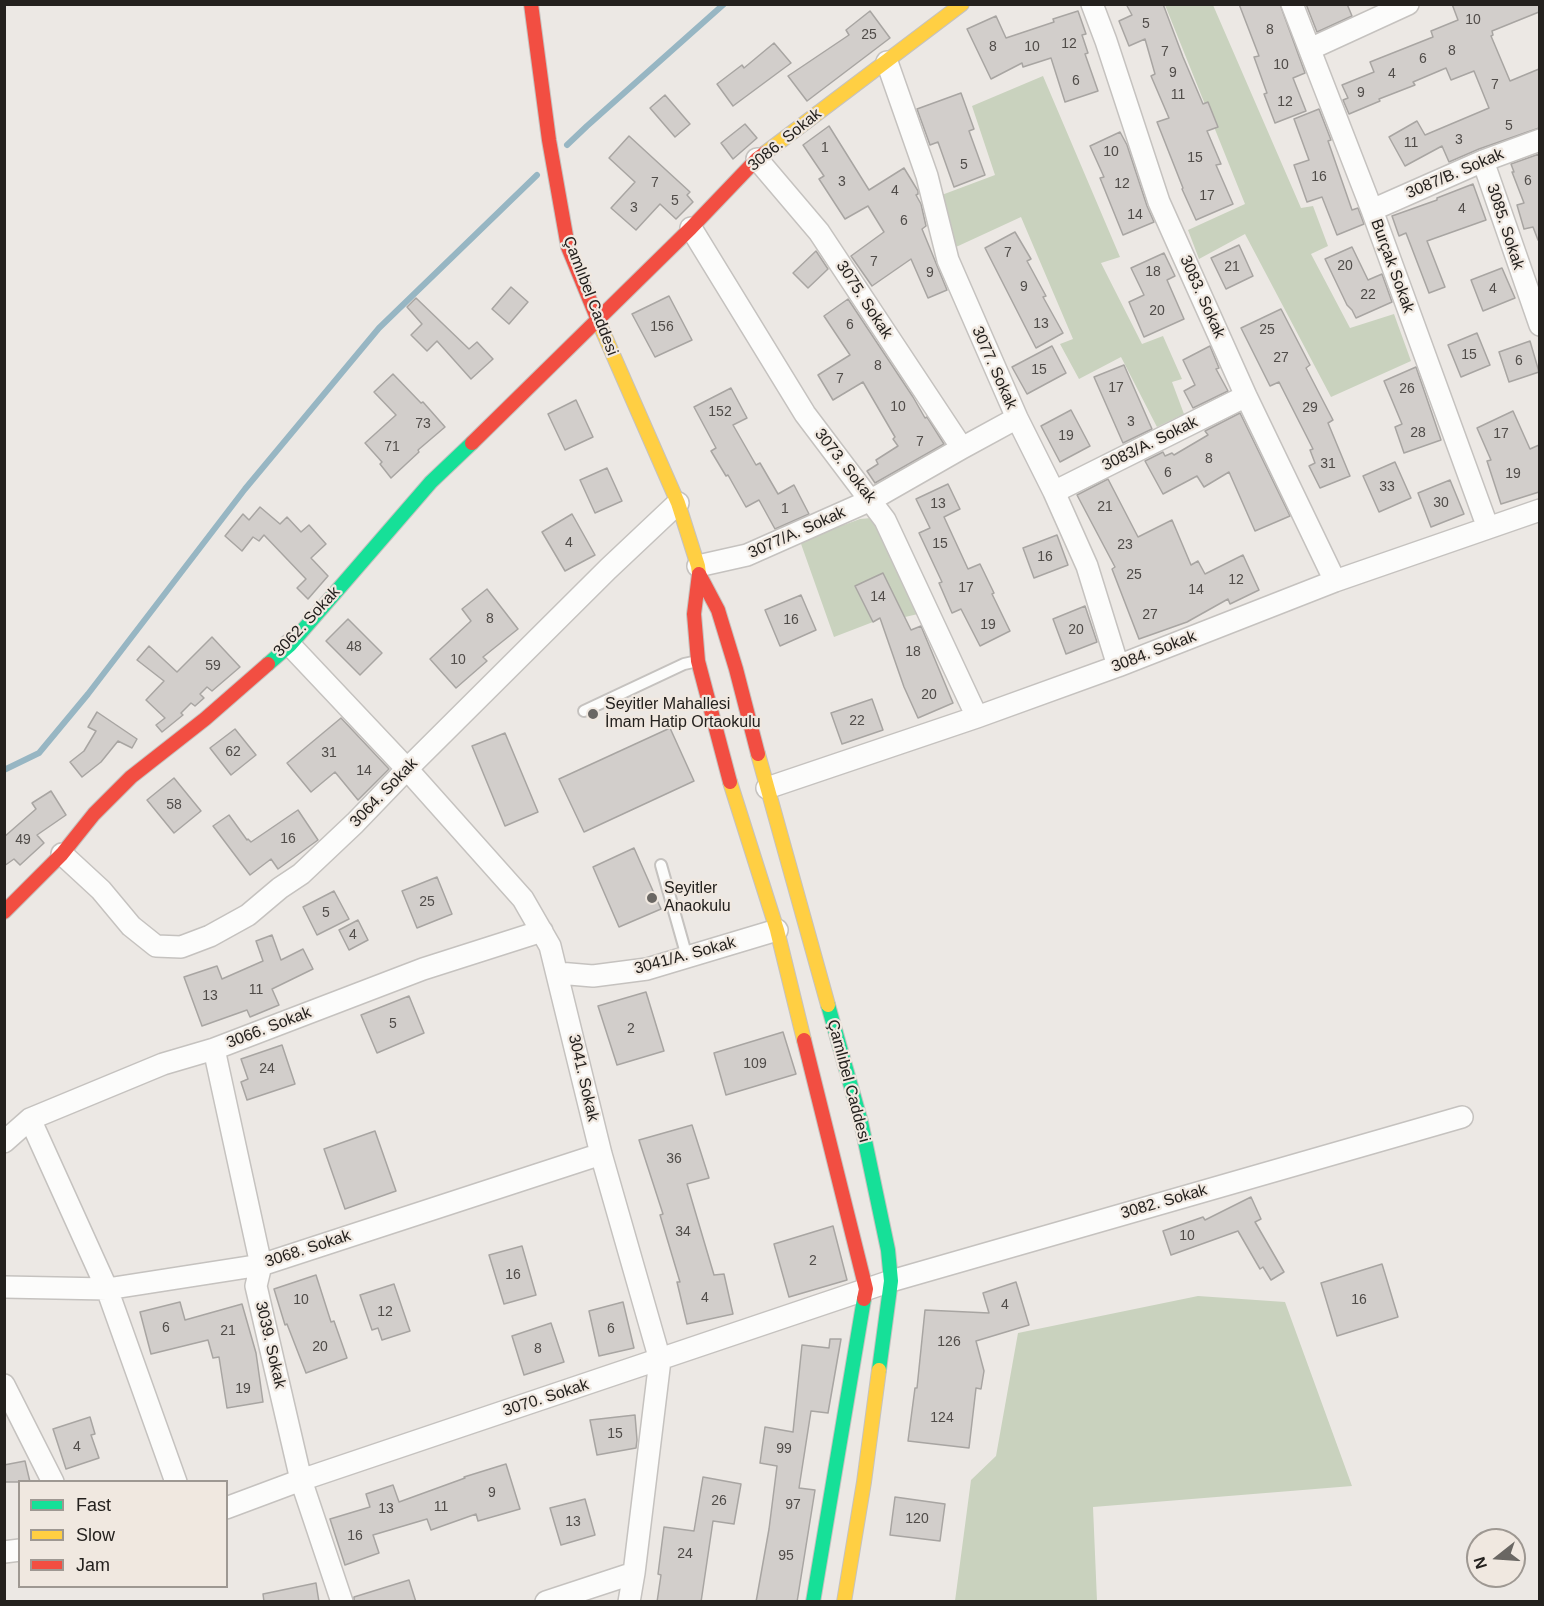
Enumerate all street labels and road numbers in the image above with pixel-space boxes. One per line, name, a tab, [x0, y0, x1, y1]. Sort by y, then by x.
street label: 3086. Sokak	[744, 105, 826, 175]
street label: 3087/B. Sokak	[1403, 145, 1507, 203]
street label: 3085. Sokak	[1482, 182, 1528, 272]
street label: Burçak Sokak	[1366, 216, 1418, 316]
street label: Çamlıbel Caddesi	[558, 234, 622, 358]
street label: 3083. Sokak	[1175, 252, 1229, 342]
street label: 3075. Sokak	[832, 257, 896, 343]
street label: 3077. Sokak	[967, 323, 1021, 413]
street label: 3083/A. Sokak	[1099, 413, 1201, 475]
street label: 3073. Sokak	[810, 425, 880, 507]
street label: 3077/A. Sokak	[746, 503, 848, 563]
street label: 3062. Sokak	[270, 583, 344, 661]
street label: 3084. Sokak	[1109, 627, 1199, 677]
street label: 3064. Sokak	[346, 754, 422, 832]
street label: 3041/A. Sokak	[632, 933, 738, 979]
street label: 3066. Sokak	[224, 1003, 314, 1053]
street label: Çamlıbel Caddesi	[822, 1018, 874, 1144]
street label: 3041. Sokak	[564, 1033, 602, 1123]
street label: 3082. Sokak	[1119, 1181, 1209, 1223]
street label: 3068. Sokak	[263, 1226, 353, 1272]
street label: 3039. Sokak	[251, 1300, 289, 1390]
street label: 3070. Sokak	[501, 1375, 591, 1421]

